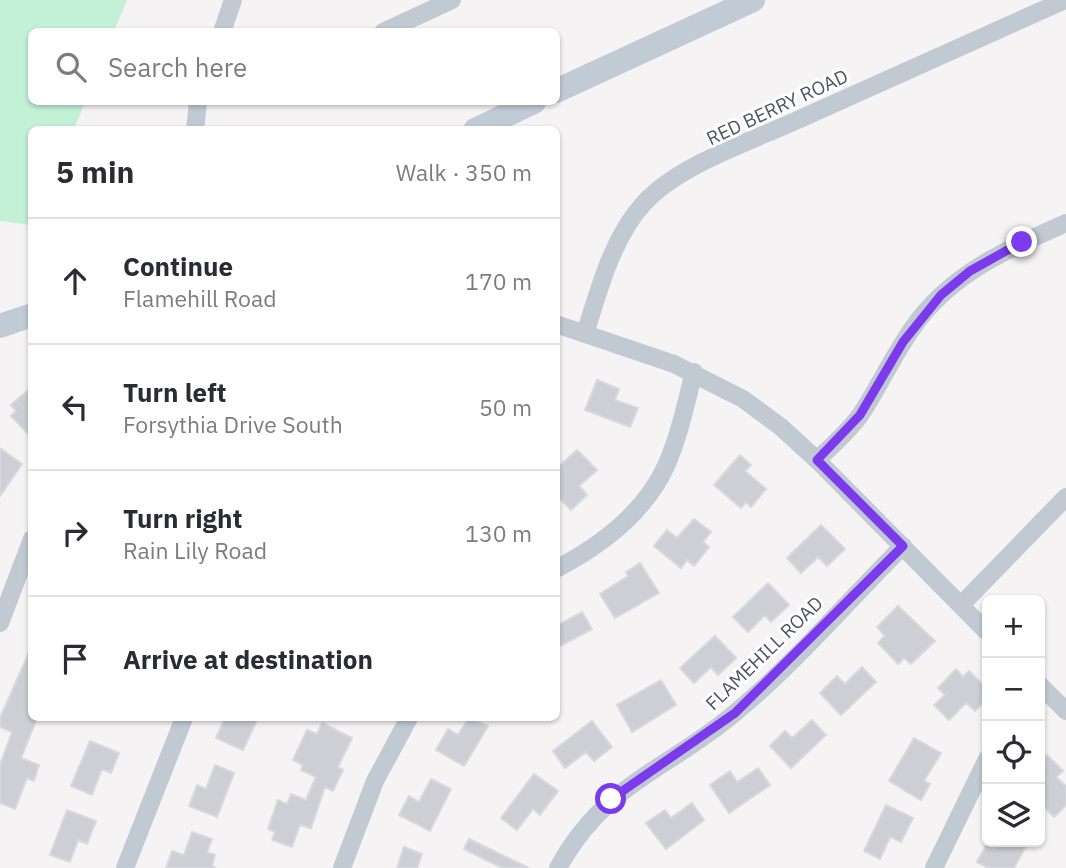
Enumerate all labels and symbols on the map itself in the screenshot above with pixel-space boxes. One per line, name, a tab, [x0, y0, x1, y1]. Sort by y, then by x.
street label: RED BERRY ROAD	[702, 64, 852, 150]
route end	[1006, 226, 1037, 257]
street label: FLAMEHILL ROAD	[700, 591, 828, 715]
route start	[595, 783, 626, 814]

